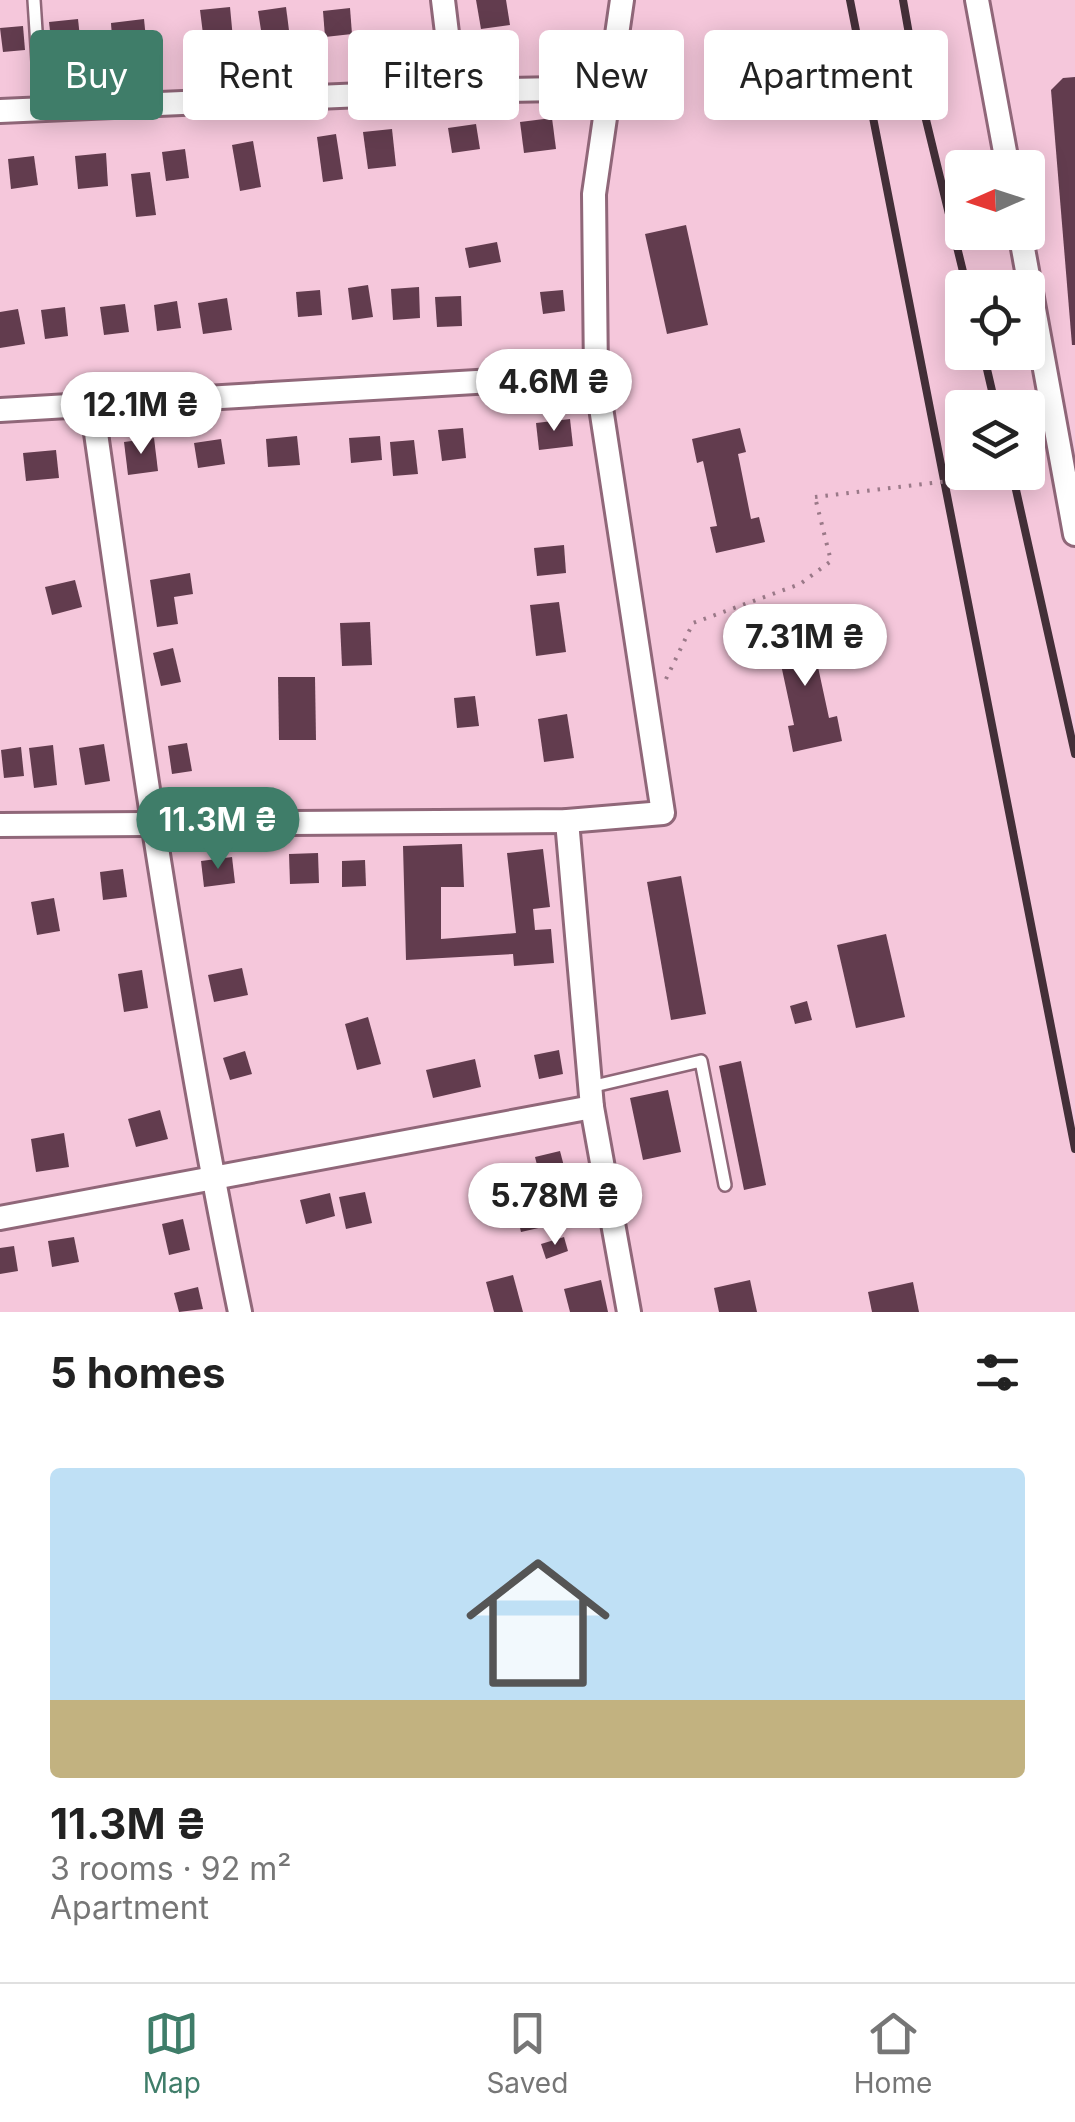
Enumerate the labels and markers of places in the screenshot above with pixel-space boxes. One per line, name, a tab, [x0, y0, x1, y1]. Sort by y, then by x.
pin: 4.6M ₴	[473, 349, 635, 434]
pin: 12.1M ₴	[49, 372, 233, 457]
pin: 7.31M ₴	[713, 604, 897, 689]
pin: 11.3M ₴	[126, 787, 310, 872]
pin: 5.78M ₴	[463, 1163, 647, 1248]

